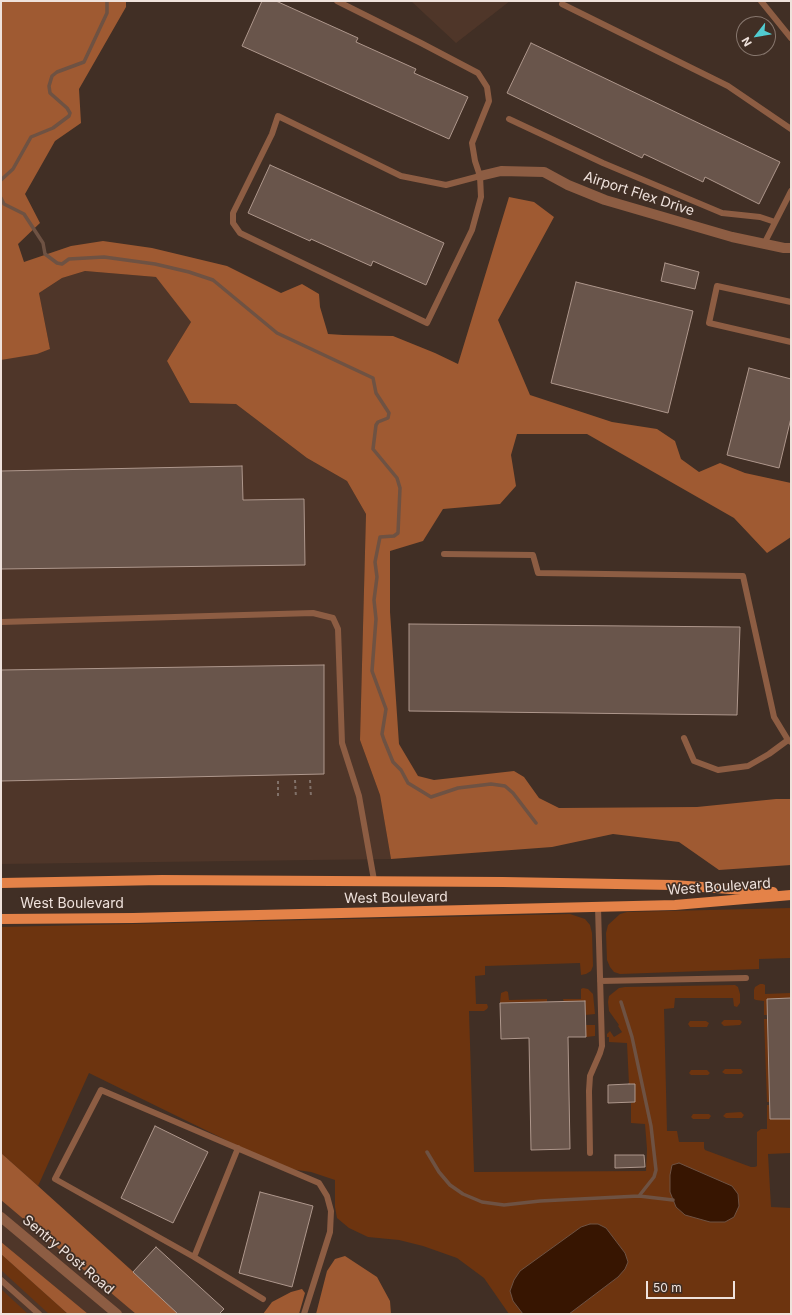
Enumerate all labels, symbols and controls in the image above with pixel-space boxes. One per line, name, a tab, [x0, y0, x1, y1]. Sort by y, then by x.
north arrow	[736, 16, 776, 56]
text: N	[738, 34, 755, 49]
street label: Airport Flex Drive	[582, 168, 696, 220]
street label: West Boulevard	[667, 875, 771, 899]
street label: West Boulevard	[344, 889, 448, 907]
street label: West Boulevard	[20, 896, 124, 912]
street label: Sentry Post Road	[19, 1212, 117, 1298]
scale bar	[648, 1273, 737, 1299]
text: 50 m	[653, 1280, 682, 1295]

